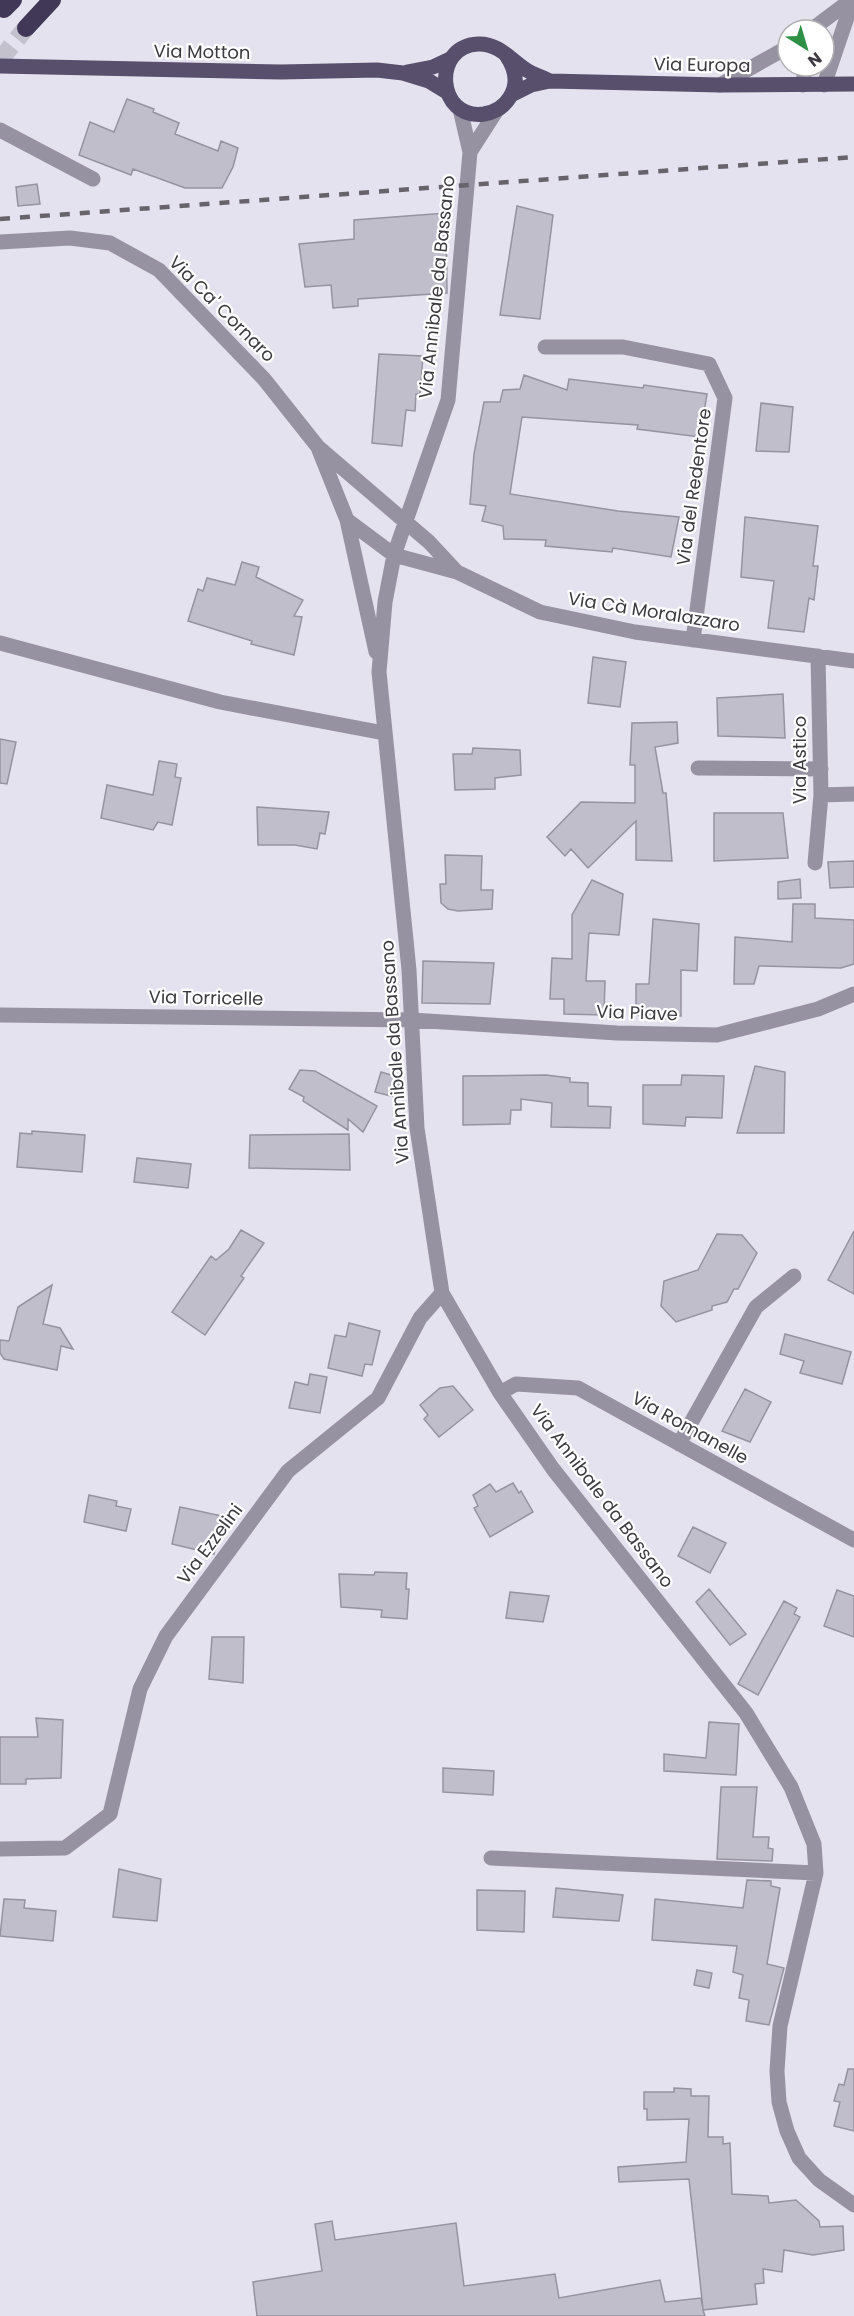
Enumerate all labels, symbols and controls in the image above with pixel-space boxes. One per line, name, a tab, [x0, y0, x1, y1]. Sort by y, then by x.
north arrow	[776, 18, 836, 78]
street label: Via Motton	[153, 38, 251, 65]
text: N	[803, 47, 826, 72]
street label: Via Europa	[653, 51, 751, 78]
street label: Via Annibale da Bassano	[412, 174, 461, 400]
street label: Via Ca' Cornaro	[164, 250, 281, 367]
street label: Via del Redentore	[670, 406, 717, 567]
street label: Via Cà Moralazzaro	[566, 586, 742, 637]
street label: Via Astico	[787, 716, 812, 804]
street label: Via Annibale da Bassano	[374, 939, 415, 1165]
street label: Via Torricelle	[148, 984, 264, 1011]
street label: Via Piave	[596, 999, 678, 1026]
street label: Via Romanelle	[628, 1385, 753, 1470]
street label: Via Annibale da Bassano	[525, 1399, 680, 1593]
street label: Via Ezzelini	[171, 1498, 248, 1589]

